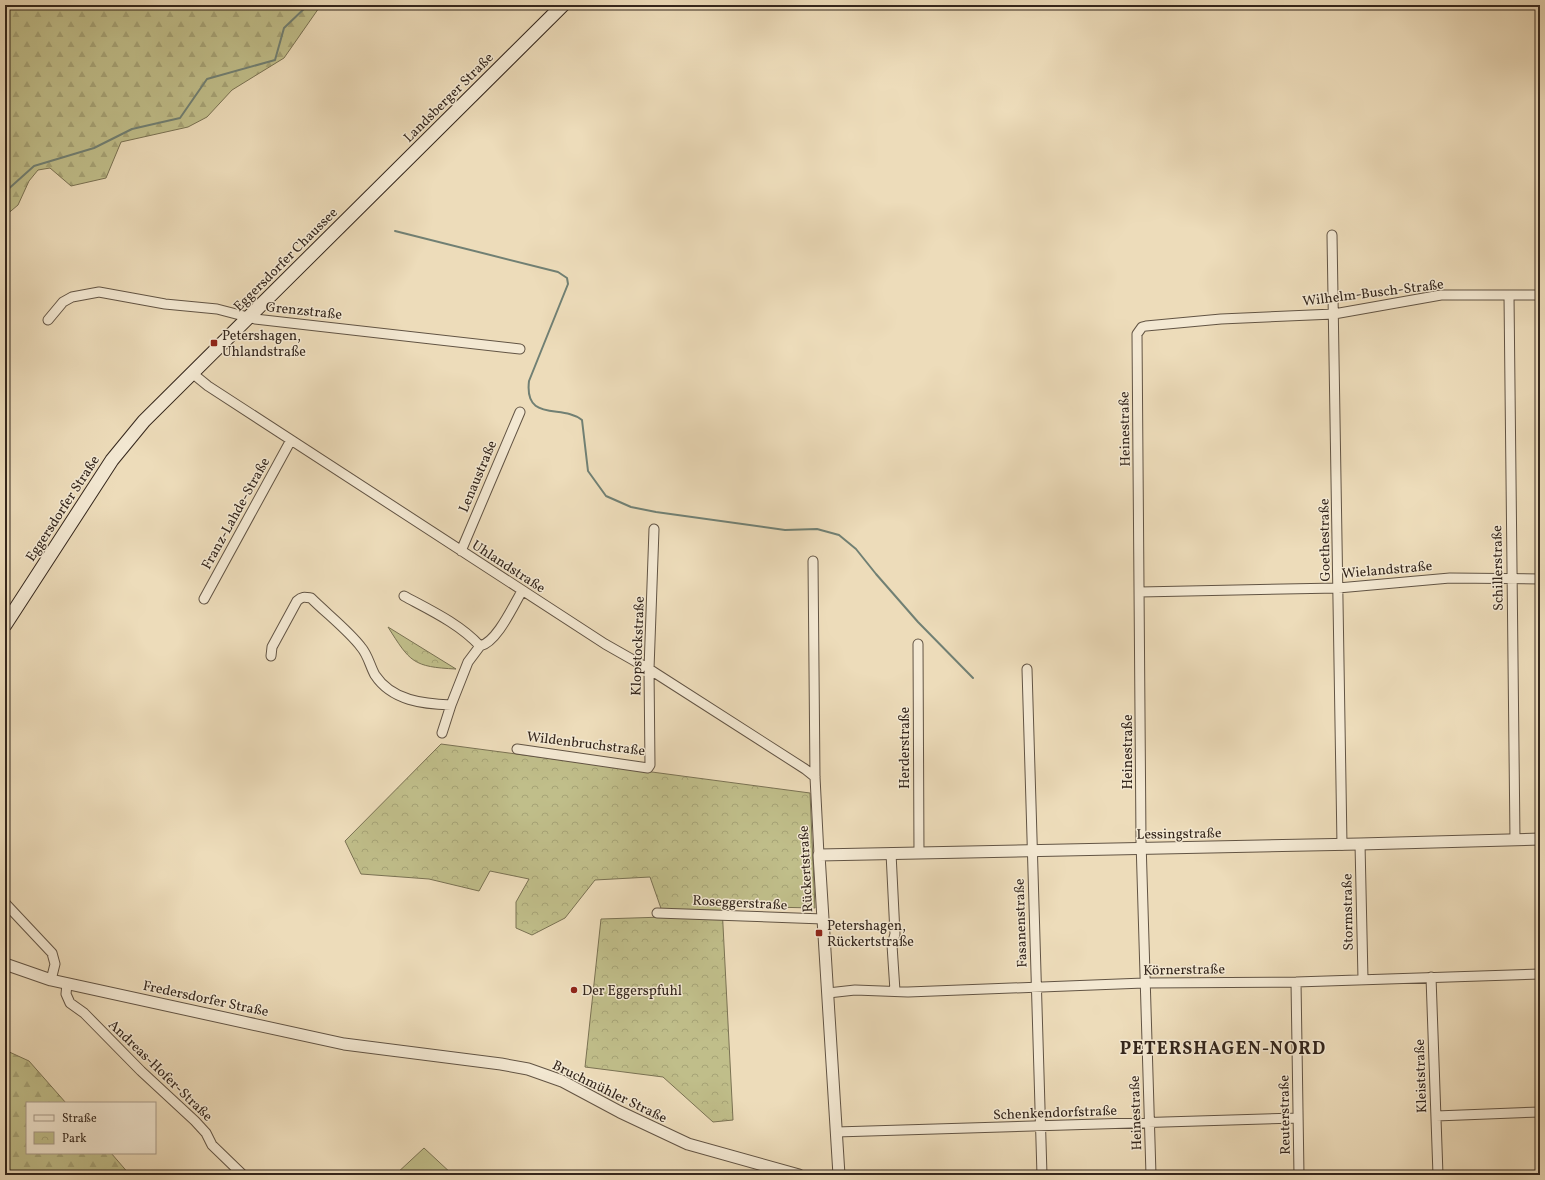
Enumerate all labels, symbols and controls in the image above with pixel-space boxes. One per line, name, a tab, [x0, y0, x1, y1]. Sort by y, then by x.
street label: Landsberger Straße	[400, 49, 499, 147]
street label: Eggersdorfer Chaussee	[230, 204, 343, 316]
street label: Wilhelm-Busch-Straße	[1301, 275, 1445, 312]
street label: Grenzstraße	[265, 298, 343, 325]
place label: Petershagen, Uhlandstraße	[222, 327, 306, 362]
marker: Petershagen, Uhlandstraße	[209, 338, 219, 348]
street label: Heinestraße	[1115, 391, 1136, 467]
street label: Lenaustraße	[455, 437, 502, 515]
street label: Eggersdorfer Straße	[22, 452, 105, 566]
street label: Franz-Lahde-Straße	[198, 454, 275, 573]
street label: Goethestraße	[1315, 498, 1336, 582]
street label: Schillerstraße	[1488, 525, 1509, 611]
street label: Uhlandstraße	[468, 536, 549, 598]
street label: Wielandstraße	[1341, 557, 1433, 584]
street label: Klopstockstraße	[627, 596, 650, 696]
street label: Herderstraße	[896, 707, 915, 789]
street label: Heinestraße	[1119, 714, 1138, 790]
street label: Wildenbruchstraße	[525, 728, 647, 761]
street label: Lessingstraße	[1136, 824, 1222, 845]
street label: Rückertstraße	[795, 825, 818, 913]
street label: Stormstraße	[1338, 873, 1359, 951]
street label: Fasanenstraße	[1010, 878, 1033, 968]
street label: Roseggerstraße	[692, 892, 788, 915]
place label: Petershagen, Rückertstraße	[827, 917, 914, 952]
marker: Petershagen, Rückertstraße	[814, 928, 824, 938]
street label: Körnerstraße	[1143, 960, 1225, 981]
street label: Fredersdorfer Straße	[141, 977, 271, 1022]
place label: Der Eggerspfuhl	[582, 982, 682, 1001]
marker: Der Eggerspfuhl	[569, 985, 579, 995]
street label: Andreas-Hofer-Straße	[103, 1016, 217, 1126]
district label: PETERSHAGEN-NORD	[1120, 1037, 1326, 1062]
street label: Kleiststraße	[1411, 1038, 1432, 1113]
street label: Bruchmühler Straße	[549, 1056, 670, 1129]
street label: Heinestraße	[1126, 1075, 1147, 1151]
street label: Reuterstraße	[1275, 1075, 1296, 1155]
legend	[26, 1102, 156, 1154]
street label: Schenkendorfstraße	[993, 1102, 1118, 1125]
text: Straße	[62, 1111, 97, 1127]
text: Park	[62, 1131, 87, 1147]

